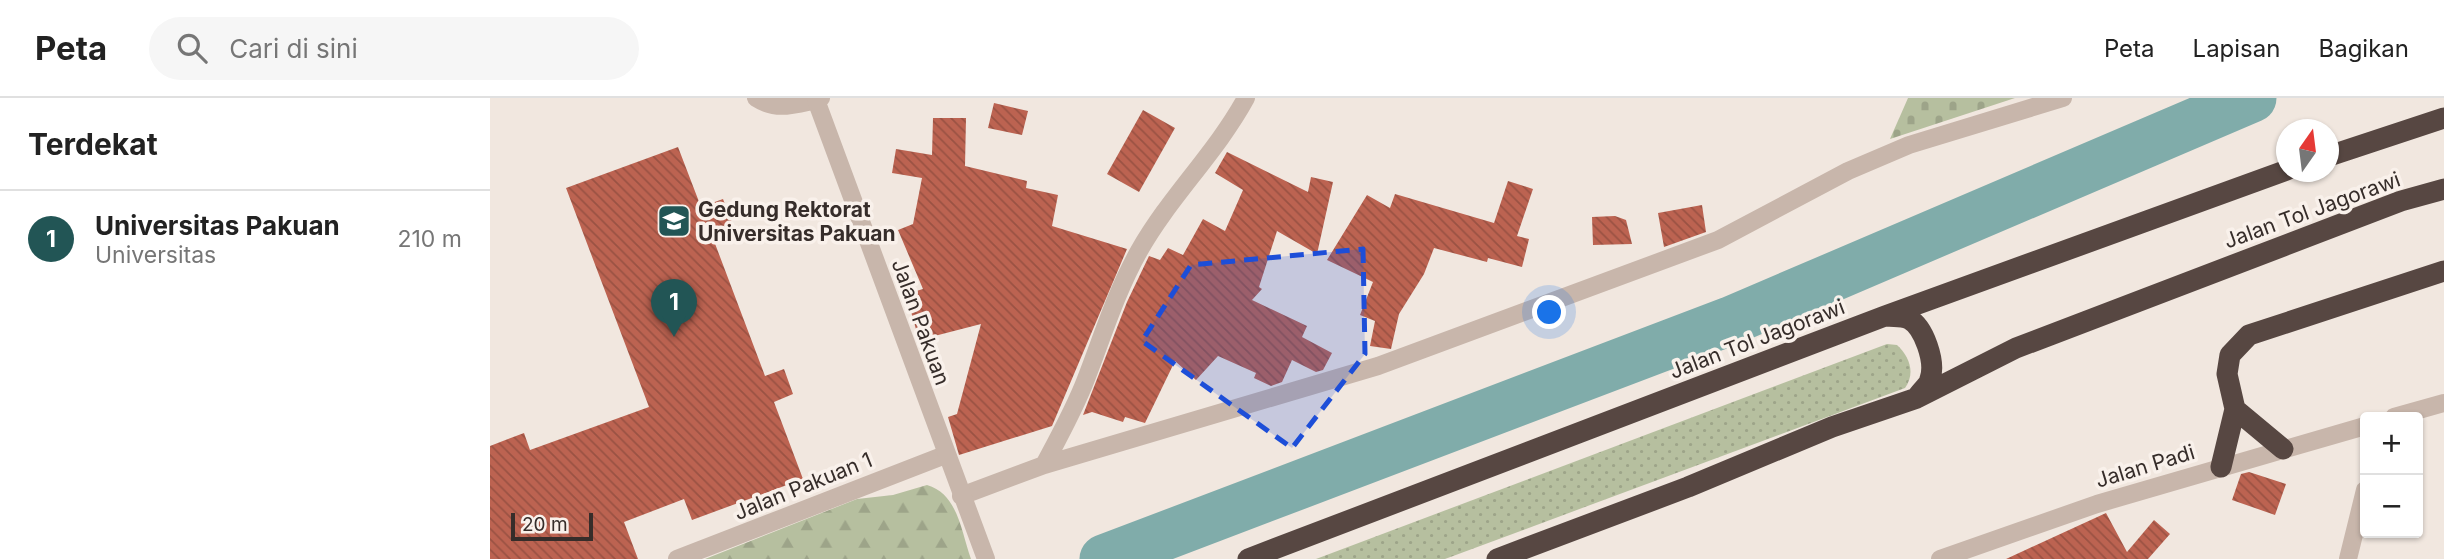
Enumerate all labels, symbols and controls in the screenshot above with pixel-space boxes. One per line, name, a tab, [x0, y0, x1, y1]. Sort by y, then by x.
search box	[149, 17, 639, 80]
text: Peta	[35, 28, 107, 68]
icon: search	[173, 29, 211, 67]
text: Cari di sini	[229, 33, 358, 64]
text: Peta	[2104, 34, 2155, 63]
text: Lapisan	[2193, 34, 2280, 63]
text: Bagikan	[2318, 34, 2409, 63]
north arrow	[2276, 119, 2339, 182]
text: Terdekat	[28, 126, 158, 162]
street label: Jalan Tol Jagorawi	[2220, 166, 2404, 254]
place label: Gedung Rektorat Universitas Pakuan	[698, 197, 896, 246]
school or university icon: Gedung Rektorat Universitas Pakuan	[655, 202, 693, 240]
text: Universitas Pakuan	[95, 210, 340, 241]
text: 1	[46, 225, 56, 253]
text: 210 m	[397, 225, 462, 253]
text: Universitas	[95, 241, 216, 269]
street label: Jalan Pakuan	[887, 256, 955, 388]
pin: 1	[651, 279, 697, 337]
street label: Jalan Tol Jagorawi	[1666, 294, 1848, 384]
your location	[1532, 295, 1566, 329]
map controls	[2360, 412, 2423, 538]
button: +	[2360, 412, 2423, 475]
street label: Jalan Padi	[2093, 439, 2197, 493]
street label: Jalan Pakuan 1	[730, 447, 876, 525]
button: −	[2360, 475, 2423, 538]
scale bar	[511, 510, 593, 542]
text: 20 m	[522, 513, 568, 536]

